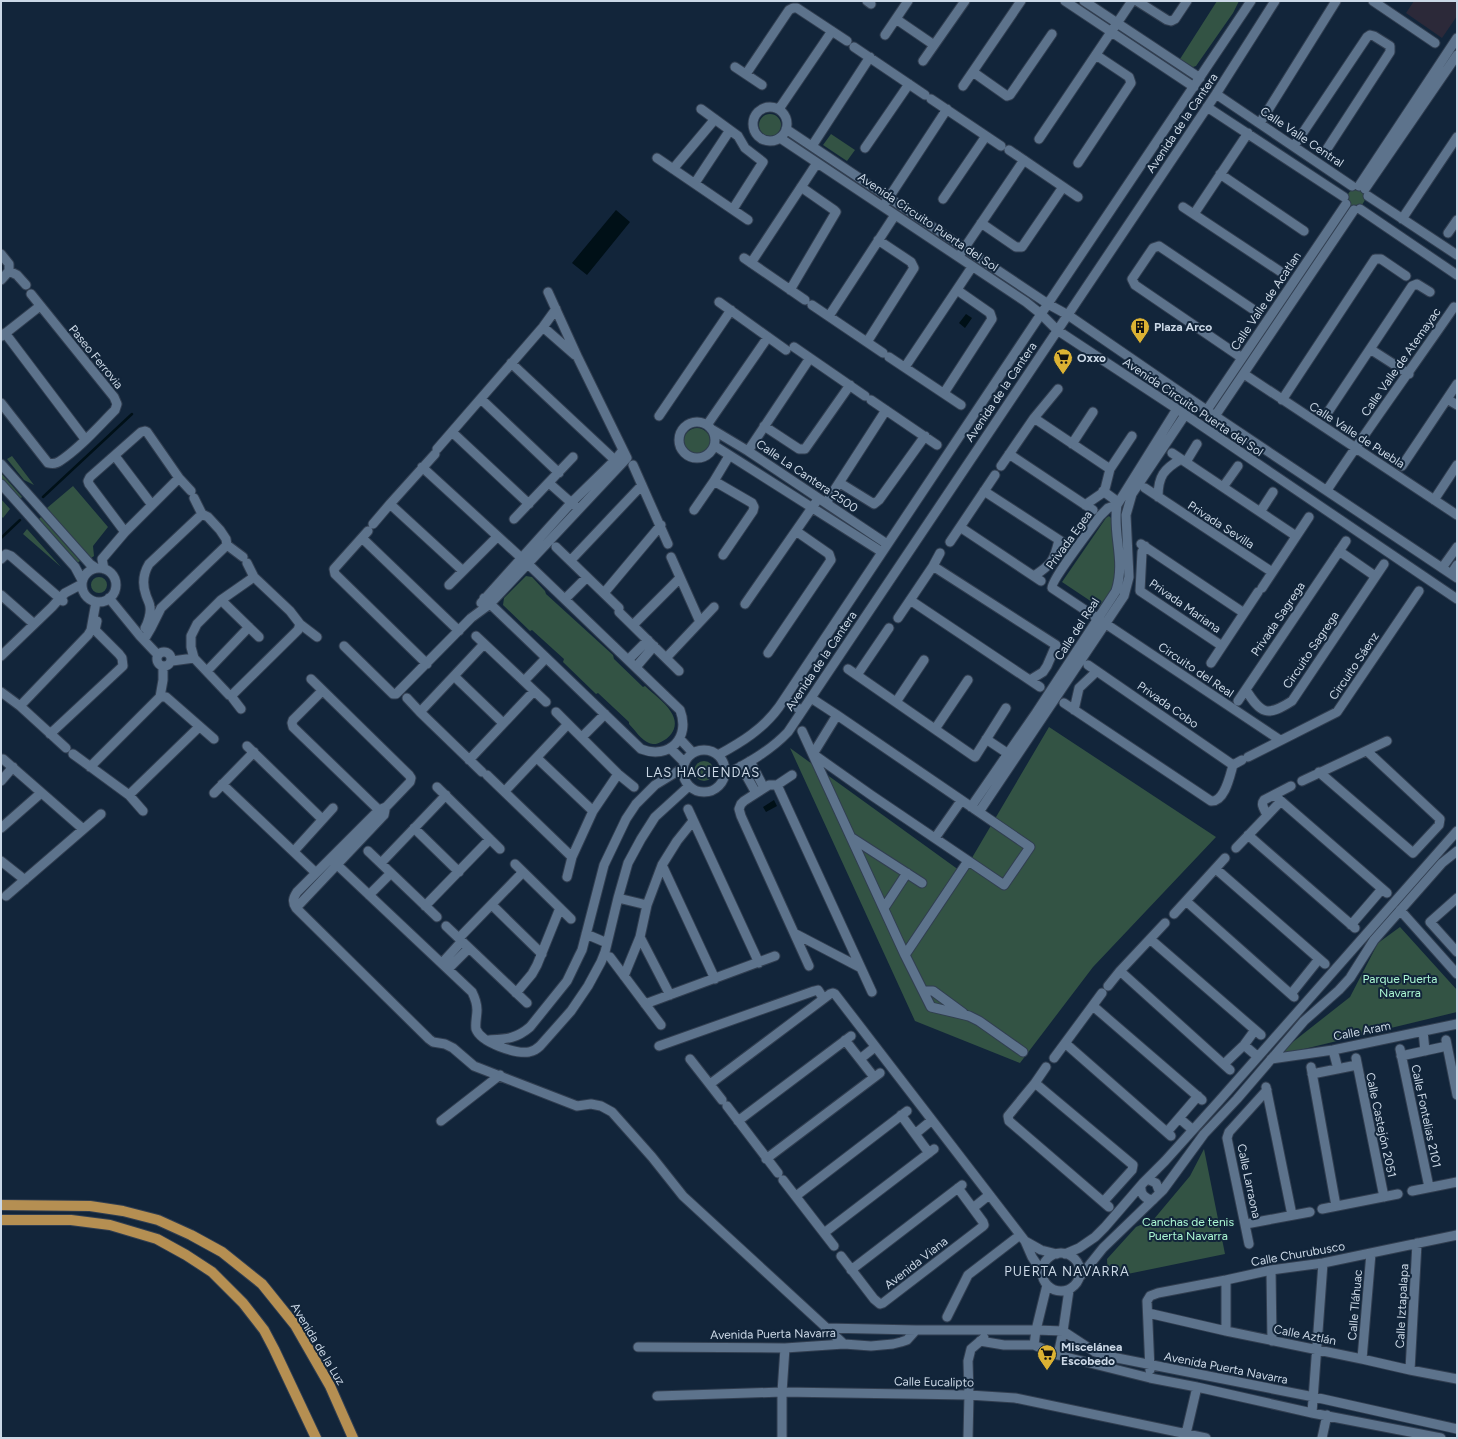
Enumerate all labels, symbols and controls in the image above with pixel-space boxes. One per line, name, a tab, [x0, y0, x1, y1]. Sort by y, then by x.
street label: Avenida de la Cantera	[1143, 70, 1221, 176]
street label: Calle Valle Central	[1258, 104, 1346, 170]
street label: Avenida Circuito Puerta del Sol	[855, 170, 1001, 274]
street label: Calle Valle de Acatlan	[1228, 249, 1304, 353]
street label: Calle Valle de Atemayac	[1358, 305, 1444, 419]
building icon: Plaza Arco	[1129, 316, 1151, 344]
place label: Plaza Arco	[1154, 320, 1212, 334]
street label: Paseo Ferrovia	[66, 322, 126, 392]
street label: Avenida de la Cantera	[962, 339, 1040, 445]
supermarket icon: Oxxo	[1052, 347, 1074, 375]
place label: Oxxo	[1077, 351, 1106, 365]
street label: Avenida Circuito Puerta del Sol	[1120, 355, 1266, 459]
street label: Calle Valle de Puebla	[1307, 399, 1407, 471]
street label: Calle La Cantera 2500	[754, 437, 861, 515]
street label: Privada Sevilla	[1185, 498, 1257, 552]
street label: Privada Egea	[1043, 508, 1095, 572]
street label: Privada Mariana	[1147, 576, 1223, 636]
street label: Privada Sagrega	[1248, 579, 1308, 659]
street label: Calle del Real	[1052, 595, 1102, 663]
street label: Avenida de la Cantera	[782, 608, 860, 714]
street label: Circuito Sagrega	[1280, 609, 1342, 691]
street label: Circuito Sáenz	[1326, 629, 1382, 702]
street label: Circuito del Real	[1156, 640, 1236, 700]
street label: Privada Cobo	[1135, 679, 1201, 731]
district label: LAS HACIENDAS	[646, 765, 760, 780]
park label: Parque Puerta Navarra	[1363, 972, 1437, 1000]
street label: Calle Aram	[1332, 1019, 1392, 1043]
street label: Calle Fontelias 2101	[1408, 1063, 1444, 1169]
street label: Calle Castejón 2051	[1363, 1071, 1399, 1179]
street label: Calle Larraona	[1234, 1142, 1264, 1220]
park label: Canchas de tenis Puerta Navarra	[1142, 1215, 1234, 1243]
street label: Avenida Viana	[882, 1234, 950, 1292]
street label: Calle Churubusco	[1250, 1239, 1346, 1269]
street label: Calle Iztapalapa	[1393, 1263, 1411, 1349]
district label: PUERTA NAVARRA	[1004, 1264, 1130, 1279]
street label: Calle Tláhuac	[1345, 1269, 1365, 1341]
street label: Avenida de la Luz	[288, 1300, 348, 1388]
street label: Calle Aztlán	[1272, 1322, 1338, 1348]
street label: Avenida Puerta Navarra	[710, 1326, 836, 1342]
place label: Miscelánea Escobedo	[1061, 1340, 1122, 1368]
supermarket icon: Miscelánea Escobedo	[1036, 1343, 1058, 1371]
street label: Avenida Puerta Navarra	[1163, 1349, 1289, 1387]
street label: Calle Eucalipto	[894, 1374, 974, 1390]

